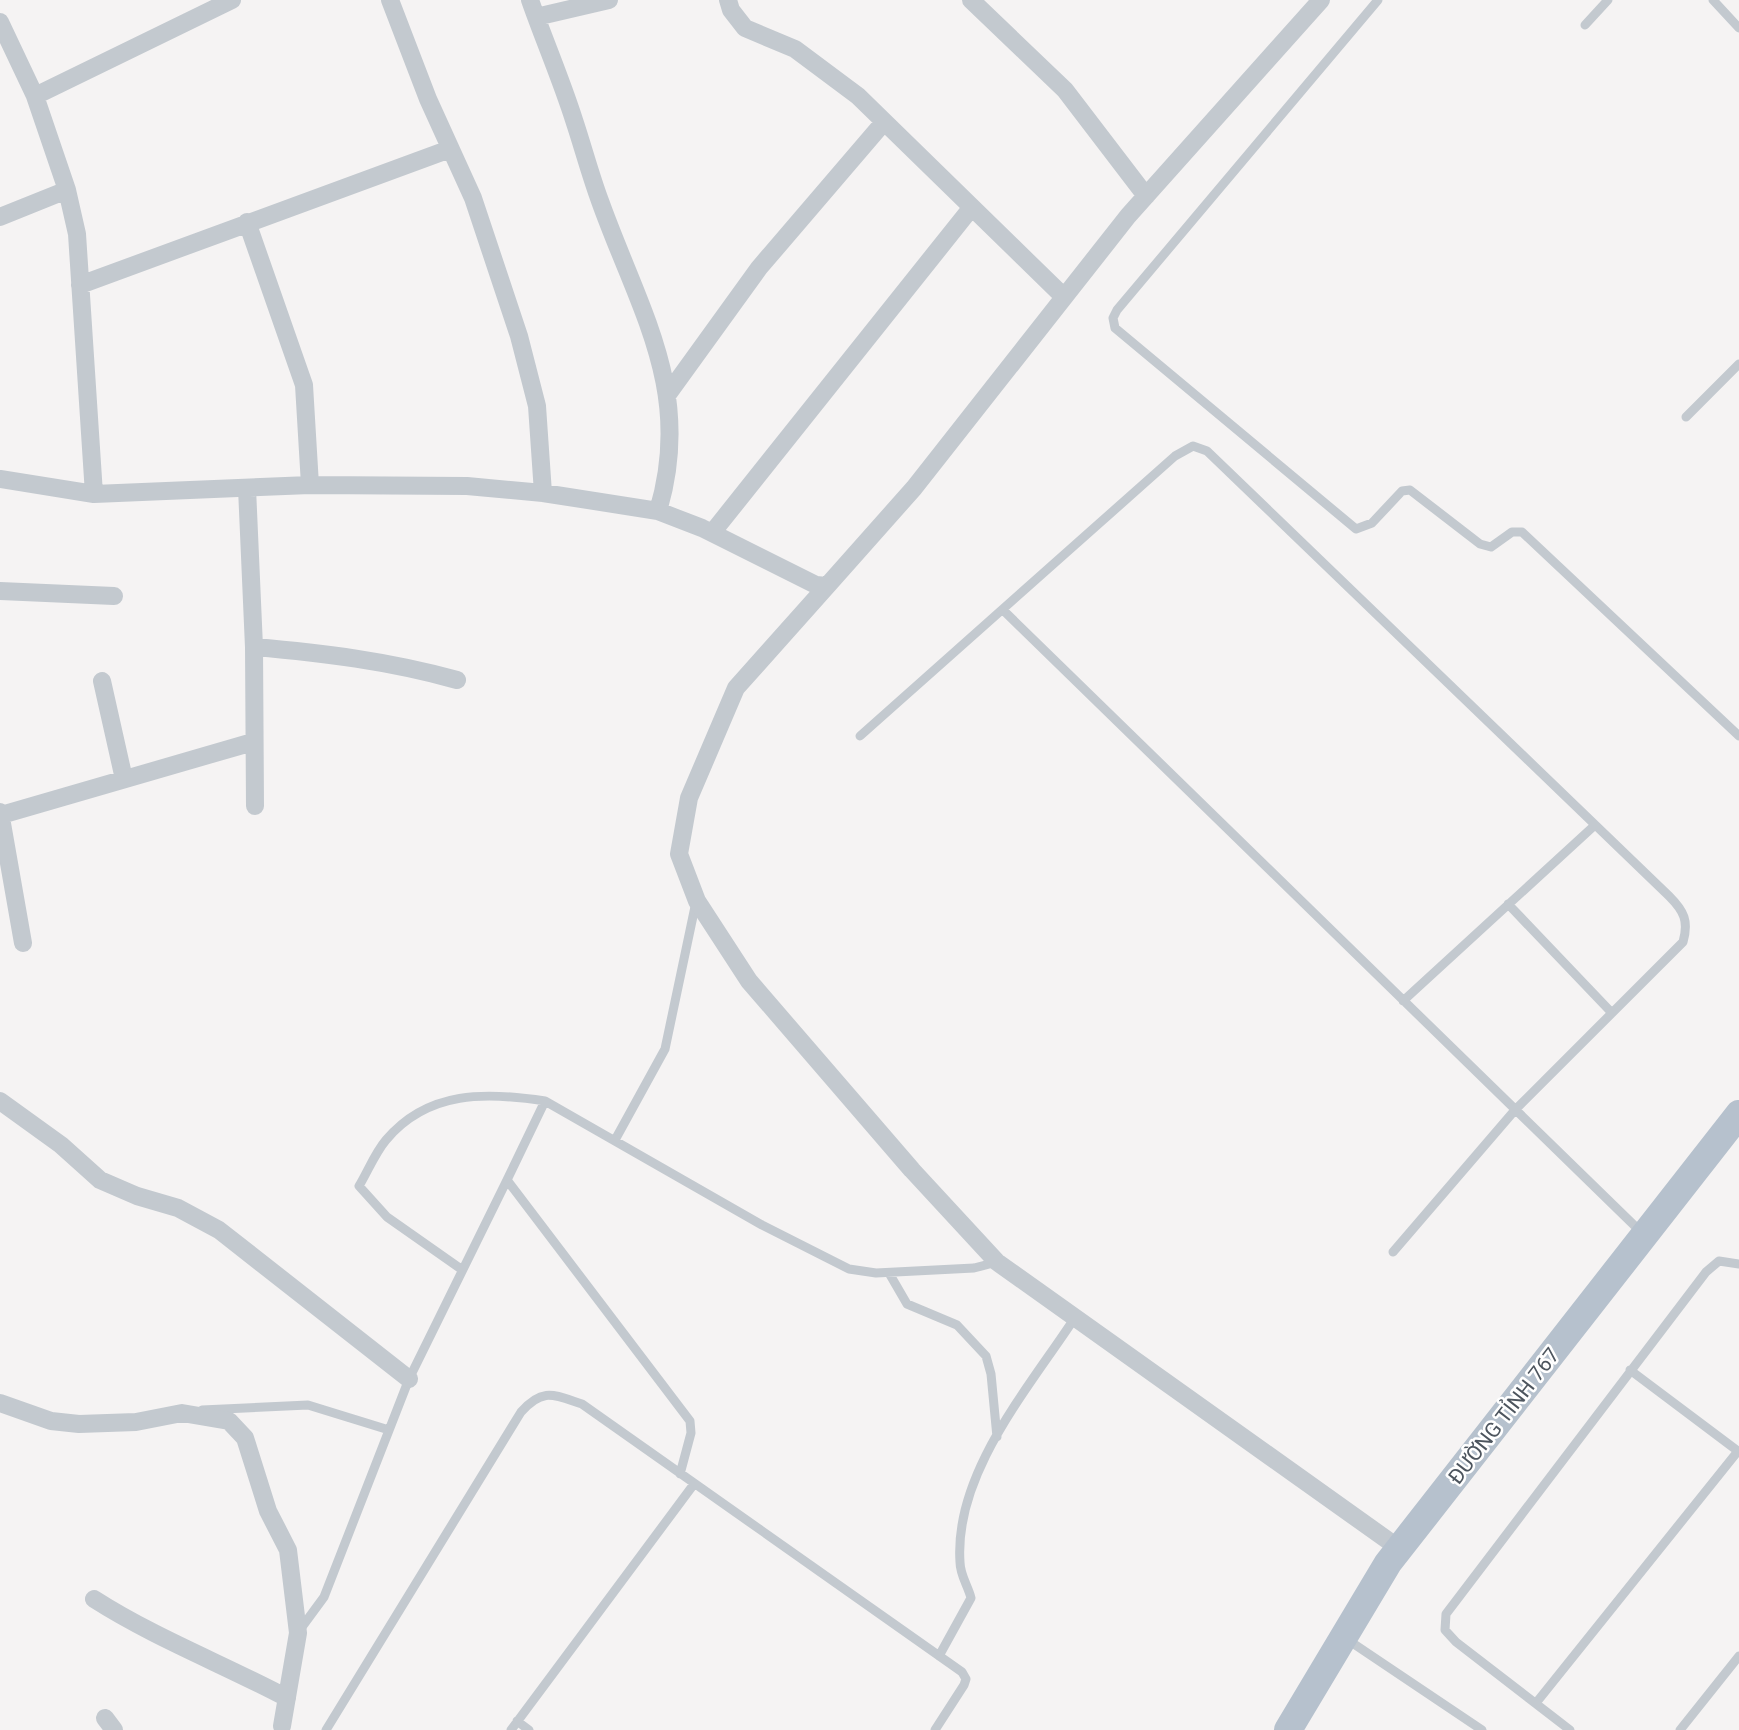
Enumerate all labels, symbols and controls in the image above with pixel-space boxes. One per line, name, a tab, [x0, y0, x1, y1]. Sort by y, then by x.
street label: ĐƯỜNG TỈNH 767	[1443, 1343, 1565, 1489]

